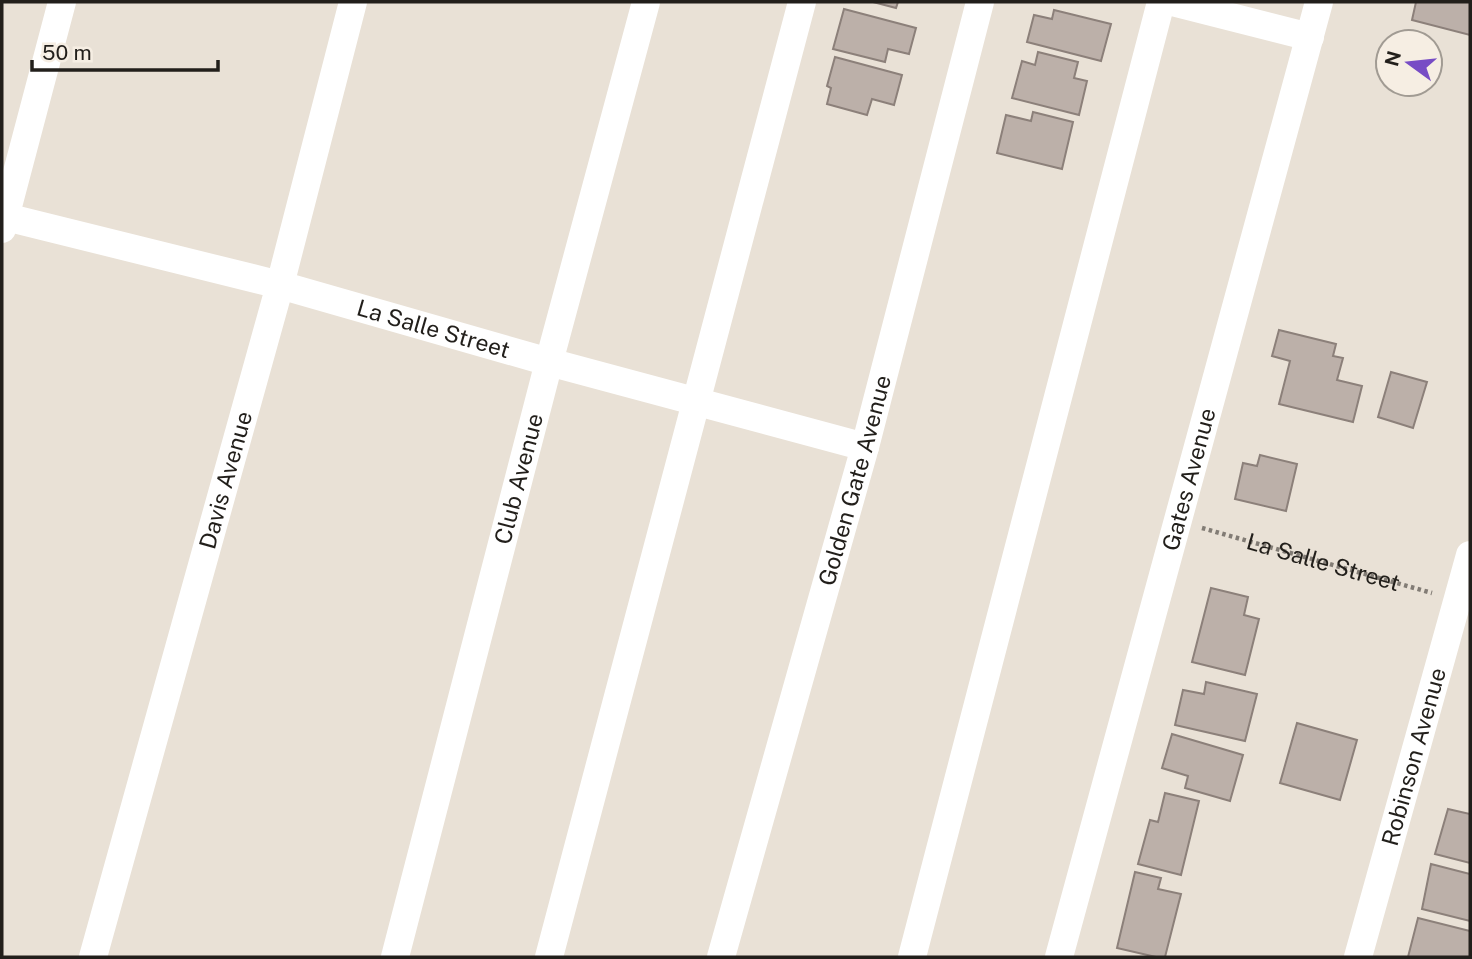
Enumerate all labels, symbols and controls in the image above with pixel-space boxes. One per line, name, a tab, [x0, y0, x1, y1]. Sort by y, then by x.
scale bar	[32, 28, 217, 72]
north arrow	[1374, 28, 1444, 98]
text: 50 m	[42, 40, 92, 65]
text: N	[1380, 49, 1405, 69]
street label: La Salle Street	[354, 294, 513, 363]
street label: Golden Gate Avenue	[813, 372, 896, 589]
street label: Gates Avenue	[1156, 405, 1221, 554]
street label: Davis Avenue	[193, 408, 257, 552]
street label: Club Avenue	[488, 410, 548, 547]
street label: La Salle Street	[1244, 527, 1403, 596]
street label: Robinson Avenue	[1376, 664, 1451, 849]

